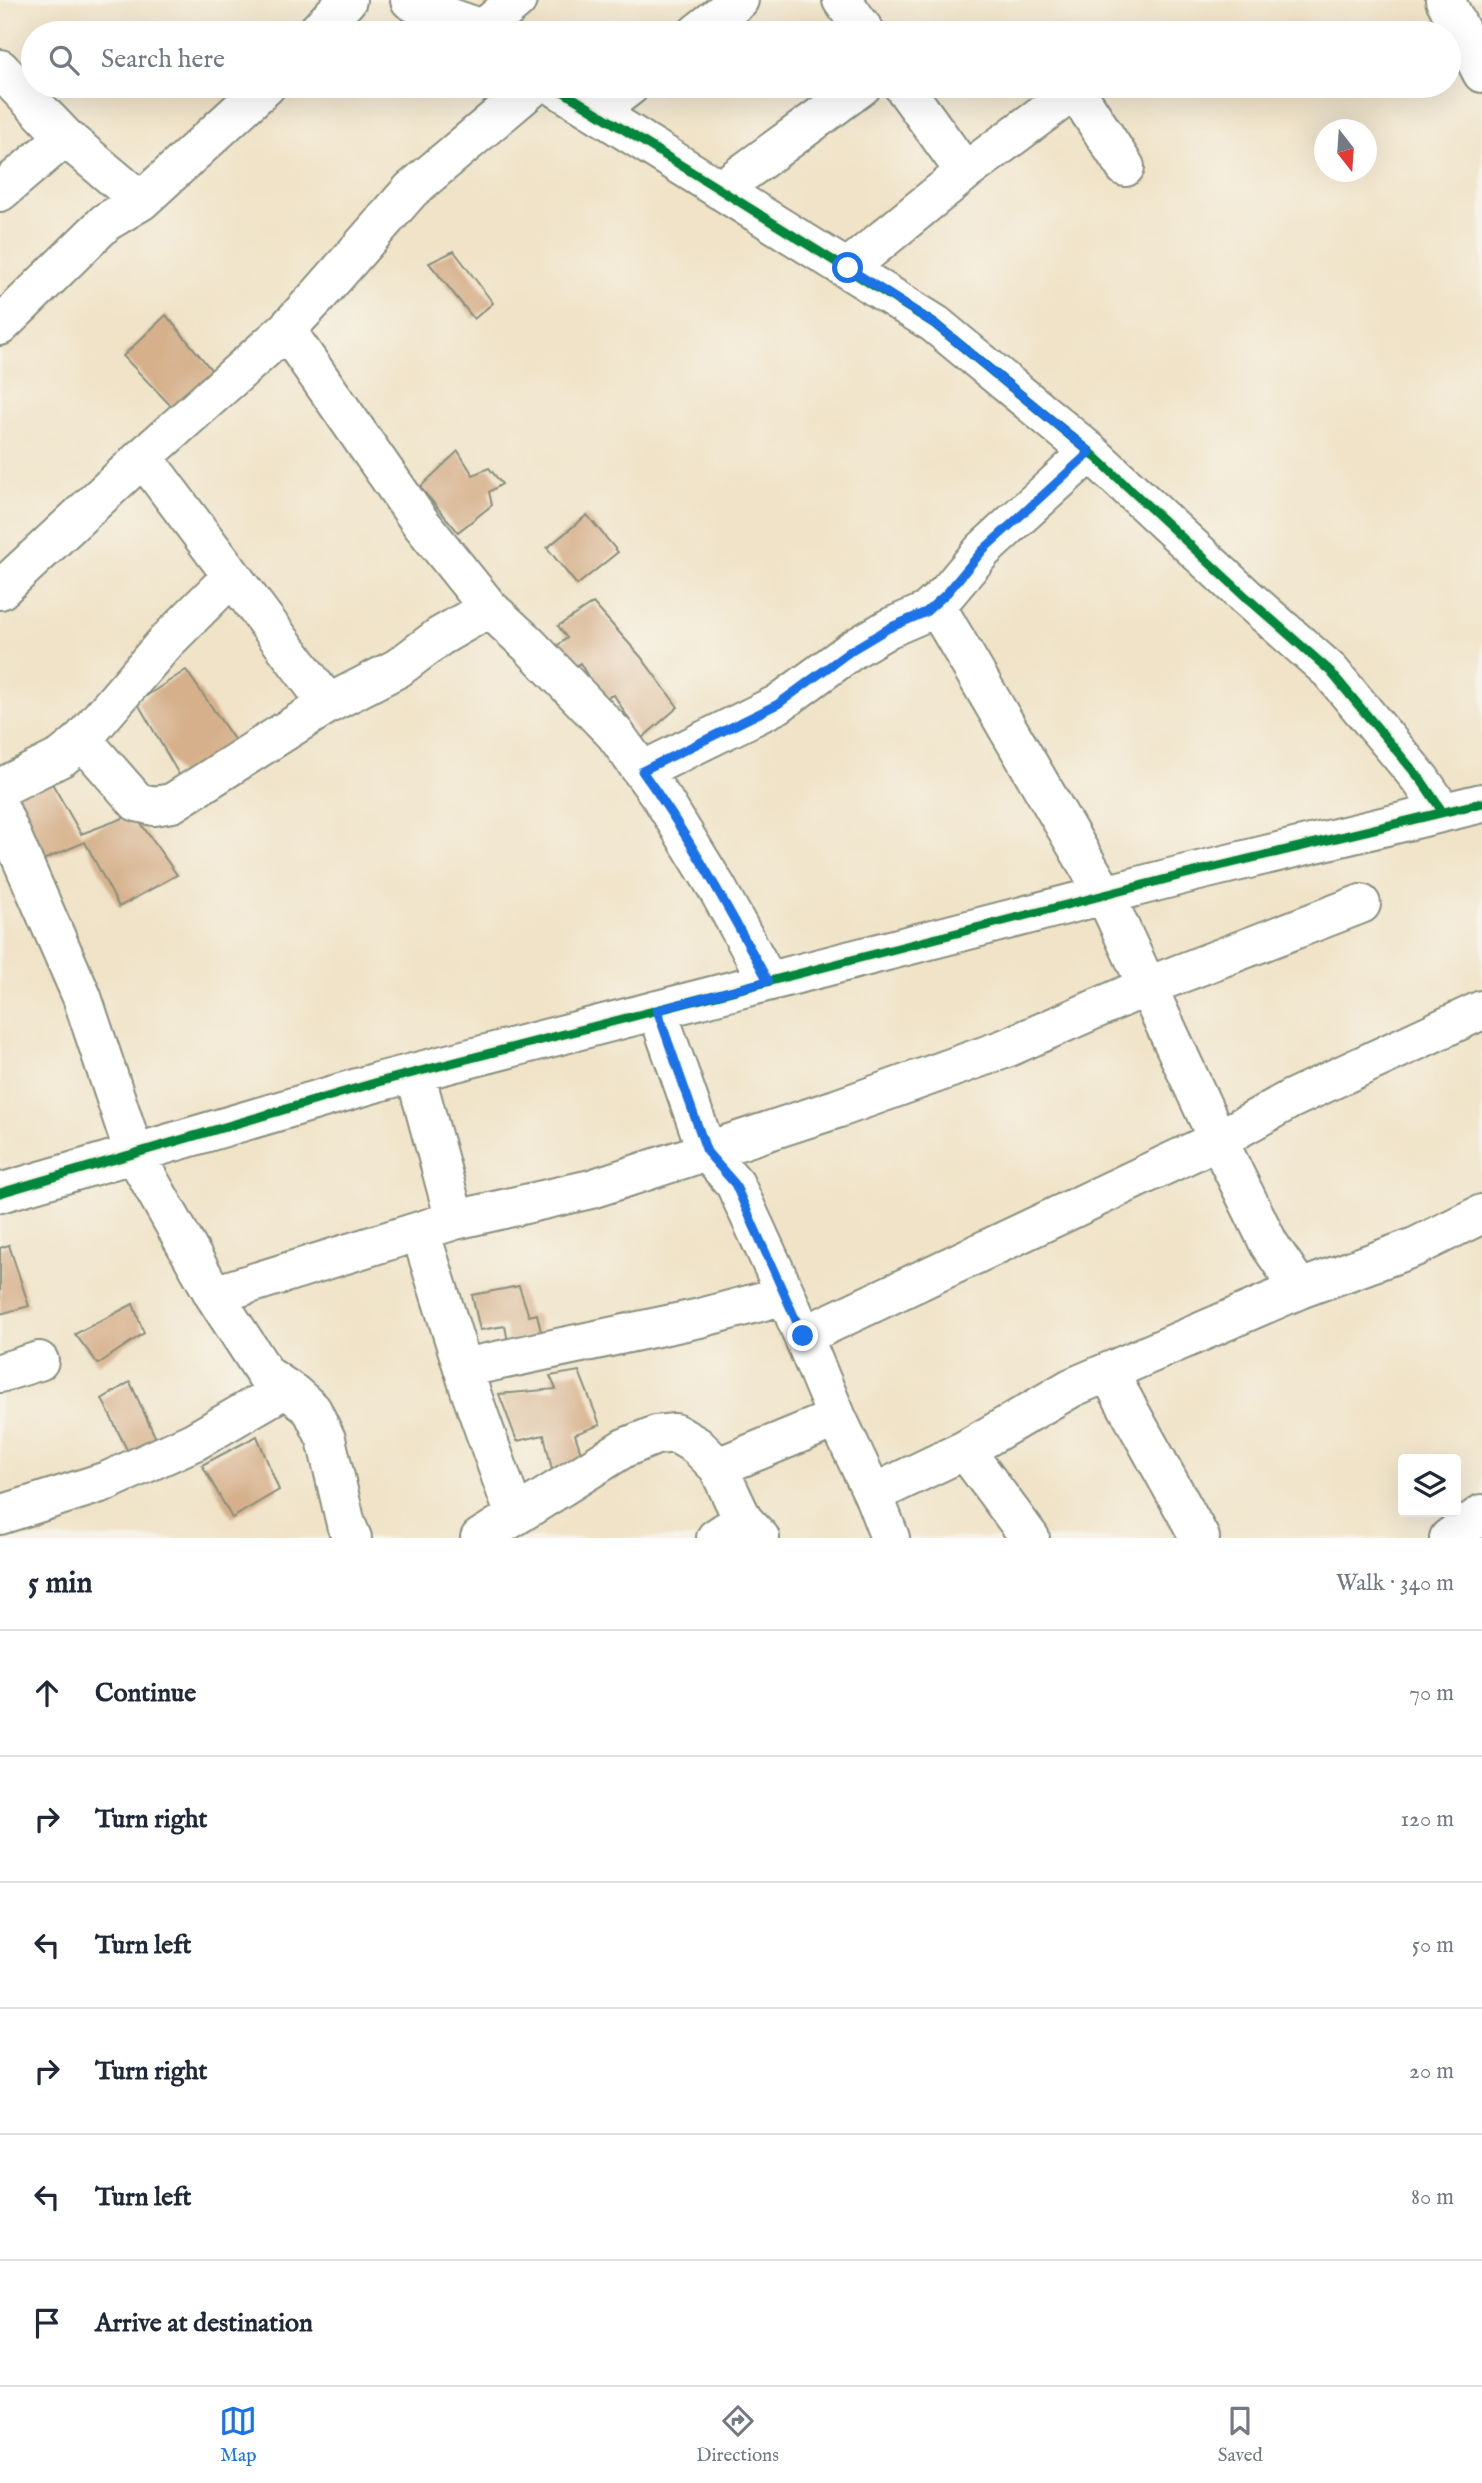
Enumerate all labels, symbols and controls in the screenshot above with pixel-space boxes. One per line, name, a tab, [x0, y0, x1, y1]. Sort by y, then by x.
search box	[21, 21, 1461, 98]
icon: search	[45, 41, 83, 79]
text: Search here	[101, 43, 225, 76]
north arrow	[1314, 119, 1377, 182]
route start	[832, 252, 863, 283]
route end	[787, 1320, 818, 1351]
map controls	[1398, 1454, 1461, 1517]
button: layers	[1398, 1454, 1461, 1517]
text: 5 min	[28, 1565, 93, 1603]
text: Walk · 340 m	[1336, 1569, 1454, 1598]
icon: ahead	[28, 1674, 66, 1712]
text: Continue	[95, 1677, 196, 1710]
text: 70 m	[1409, 1679, 1454, 1708]
icon: right	[28, 1800, 66, 1838]
text: Turn right	[95, 1803, 208, 1836]
text: 120 m	[1401, 1805, 1454, 1834]
icon: left	[28, 1926, 66, 1964]
text: Turn left	[95, 1929, 192, 1962]
text: 50 m	[1412, 1931, 1454, 1960]
icon: right	[28, 2052, 66, 2090]
text: Turn right	[95, 2055, 208, 2088]
text: 20 m	[1409, 2057, 1454, 2086]
icon: left	[28, 2178, 66, 2216]
text: Turn left	[95, 2181, 192, 2214]
text: 80 m	[1411, 2183, 1454, 2212]
icon: arrive	[28, 2304, 66, 2342]
text: Arrive at destination	[95, 2307, 313, 2340]
tab: Map	[219, 2402, 257, 2468]
tab: Directions	[696, 2402, 779, 2468]
tab: Saved	[1218, 2402, 1263, 2468]

